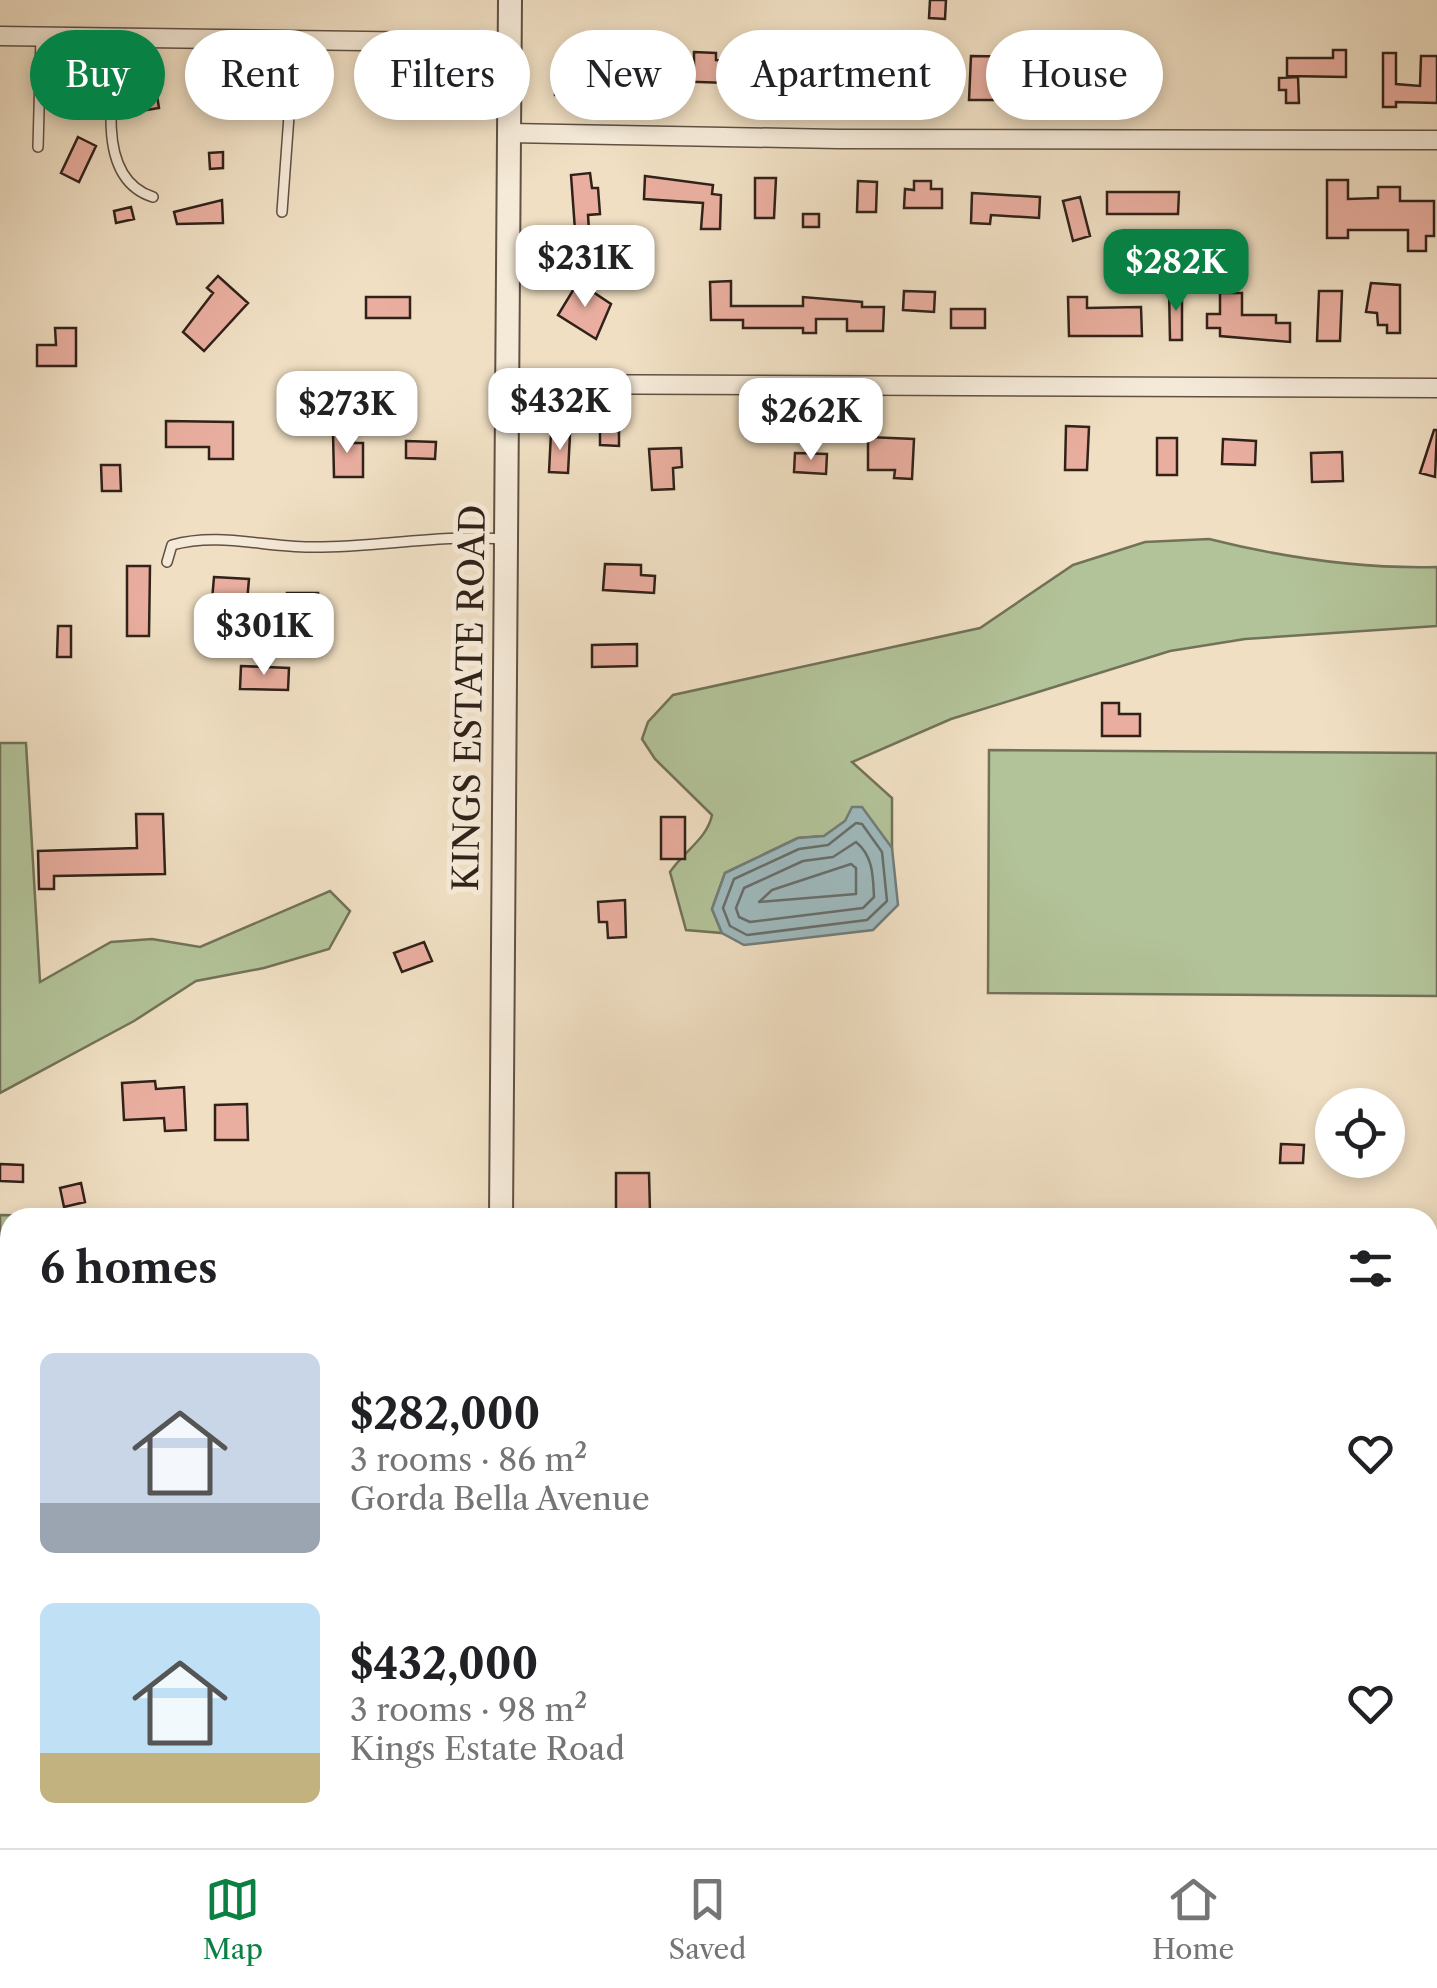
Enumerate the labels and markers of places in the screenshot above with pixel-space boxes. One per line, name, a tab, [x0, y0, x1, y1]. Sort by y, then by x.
pin: $231K	[515, 225, 655, 310]
pin: $282K	[1106, 229, 1246, 314]
pin: $432K	[490, 368, 630, 453]
pin: $273K	[277, 371, 417, 456]
pin: $262K	[741, 378, 881, 463]
pin: $301K	[194, 593, 334, 678]

